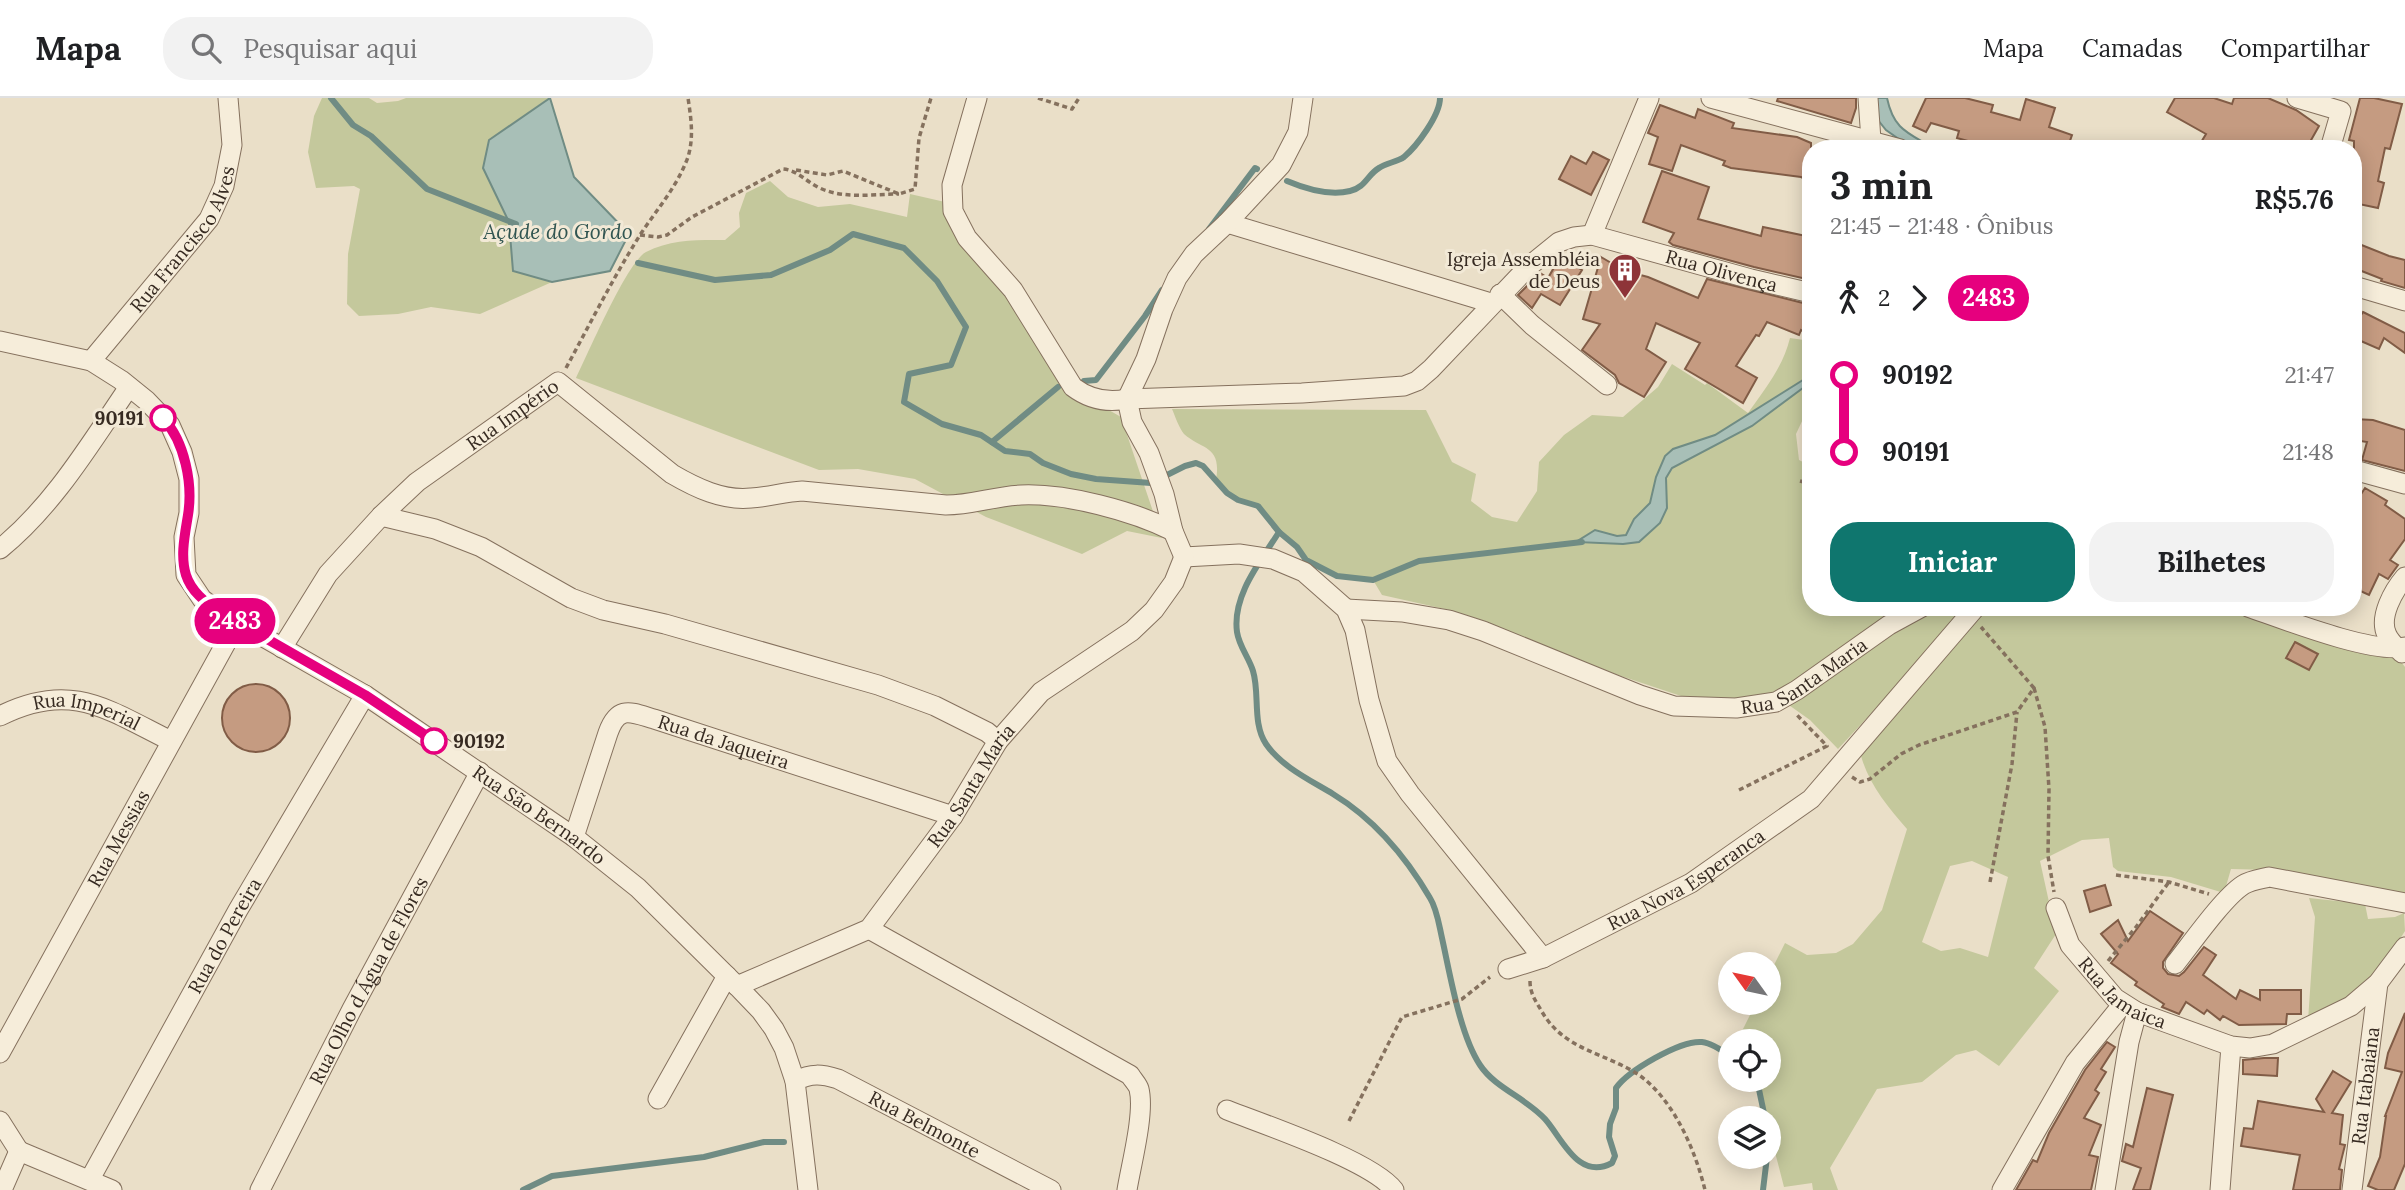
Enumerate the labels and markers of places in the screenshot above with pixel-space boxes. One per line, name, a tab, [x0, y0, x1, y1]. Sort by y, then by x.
place label: Igreja Assembléia de Deus	[1447, 247, 1600, 293]
building icon: Igreja Assembléia de Deus	[1606, 251, 1644, 300]
marker: 90191	[150, 405, 176, 431]
place label: 90191	[95, 406, 144, 430]
marker: 90192	[421, 728, 447, 754]
place label: 90192	[453, 729, 505, 753]

